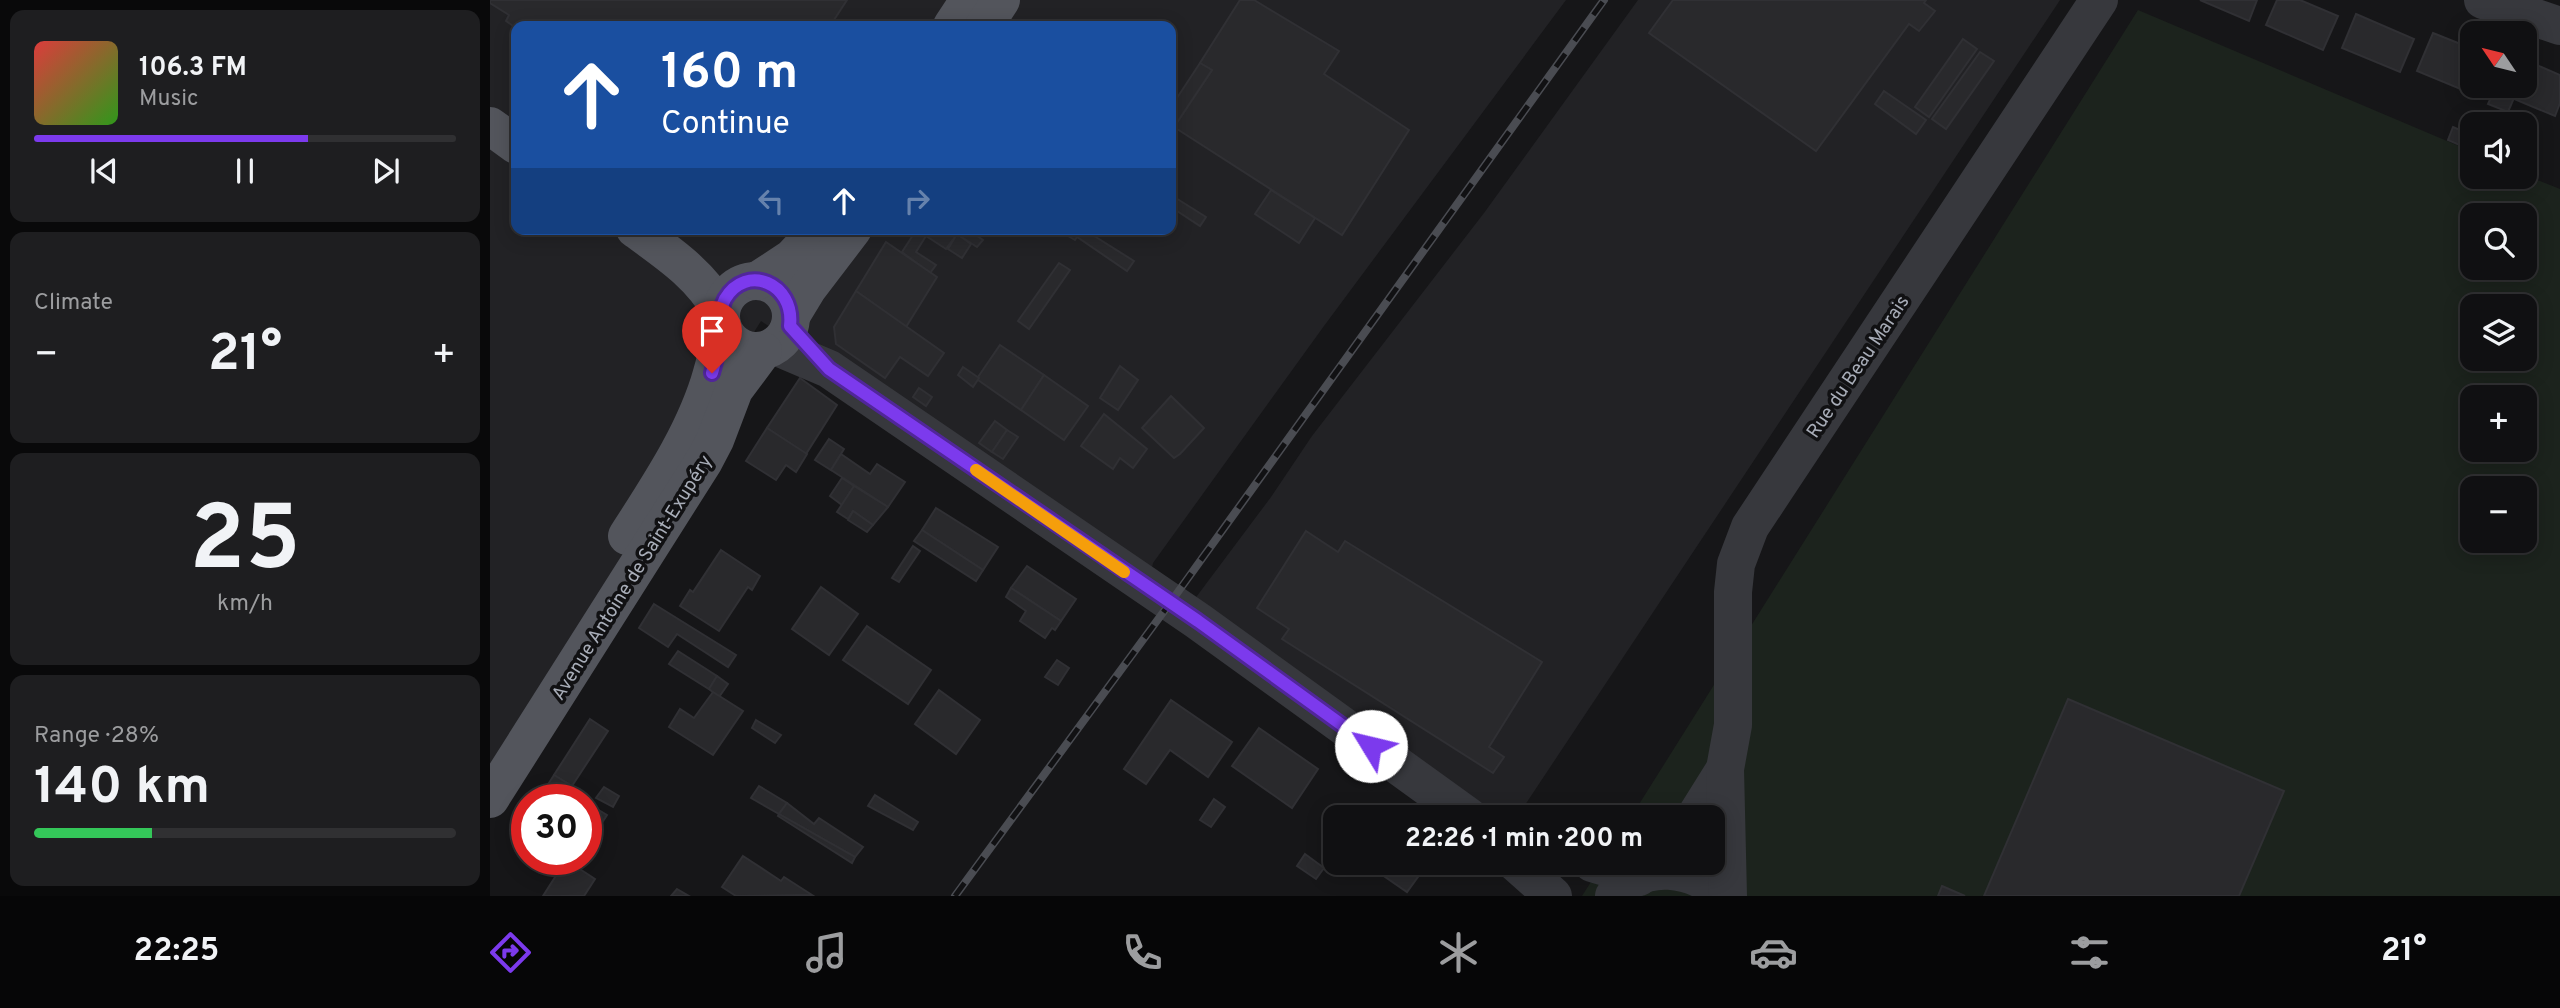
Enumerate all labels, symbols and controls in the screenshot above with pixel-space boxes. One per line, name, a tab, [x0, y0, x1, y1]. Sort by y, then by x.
north arrow	[2460, 21, 2538, 98]
map controls	[2460, 21, 2537, 553]
text: 160 m	[661, 44, 798, 106]
icon: ahead	[546, 49, 637, 140]
text: 106.3 FM	[139, 52, 247, 85]
text: Music	[139, 85, 199, 114]
text: Continue	[661, 105, 790, 145]
button: sound	[2460, 112, 2537, 189]
icon: previous	[85, 152, 123, 190]
icon: pause	[226, 152, 264, 190]
icon: next	[367, 152, 405, 190]
icon: left	[752, 182, 790, 220]
icon: ahead	[825, 182, 863, 220]
icon: right	[898, 182, 936, 220]
button: search	[2460, 203, 2537, 280]
text: Climate	[34, 289, 113, 318]
street label: Rue du Beau Marais	[1802, 291, 1915, 443]
button: layers	[2460, 294, 2537, 371]
pin	[682, 301, 742, 373]
icon: arrive	[693, 312, 731, 350]
text: 21°	[208, 323, 282, 389]
text: −	[34, 332, 59, 381]
text: +	[431, 332, 456, 381]
button: +	[2460, 385, 2537, 462]
street label: Avenue Antoine de Saint-Exupéry	[547, 451, 718, 705]
button: −	[2460, 476, 2537, 553]
text: 25	[189, 487, 301, 602]
text: km/h	[217, 590, 273, 619]
position arrow	[1334, 709, 1408, 783]
text: Range · 28%	[34, 722, 159, 751]
text: 140 km	[34, 756, 210, 822]
speed limit sign: 30	[511, 784, 602, 875]
text: 22:26 · 1 min · 200 m	[1405, 823, 1643, 856]
icon: directions	[486, 928, 535, 977]
icon: music	[802, 928, 851, 977]
icon: phone	[1118, 928, 1167, 977]
icon: climate	[1434, 928, 1483, 977]
icon: car	[1749, 928, 1798, 977]
icon: filters	[2065, 928, 2114, 977]
text: 22:25	[133, 932, 219, 972]
text: 21°	[2381, 932, 2427, 972]

